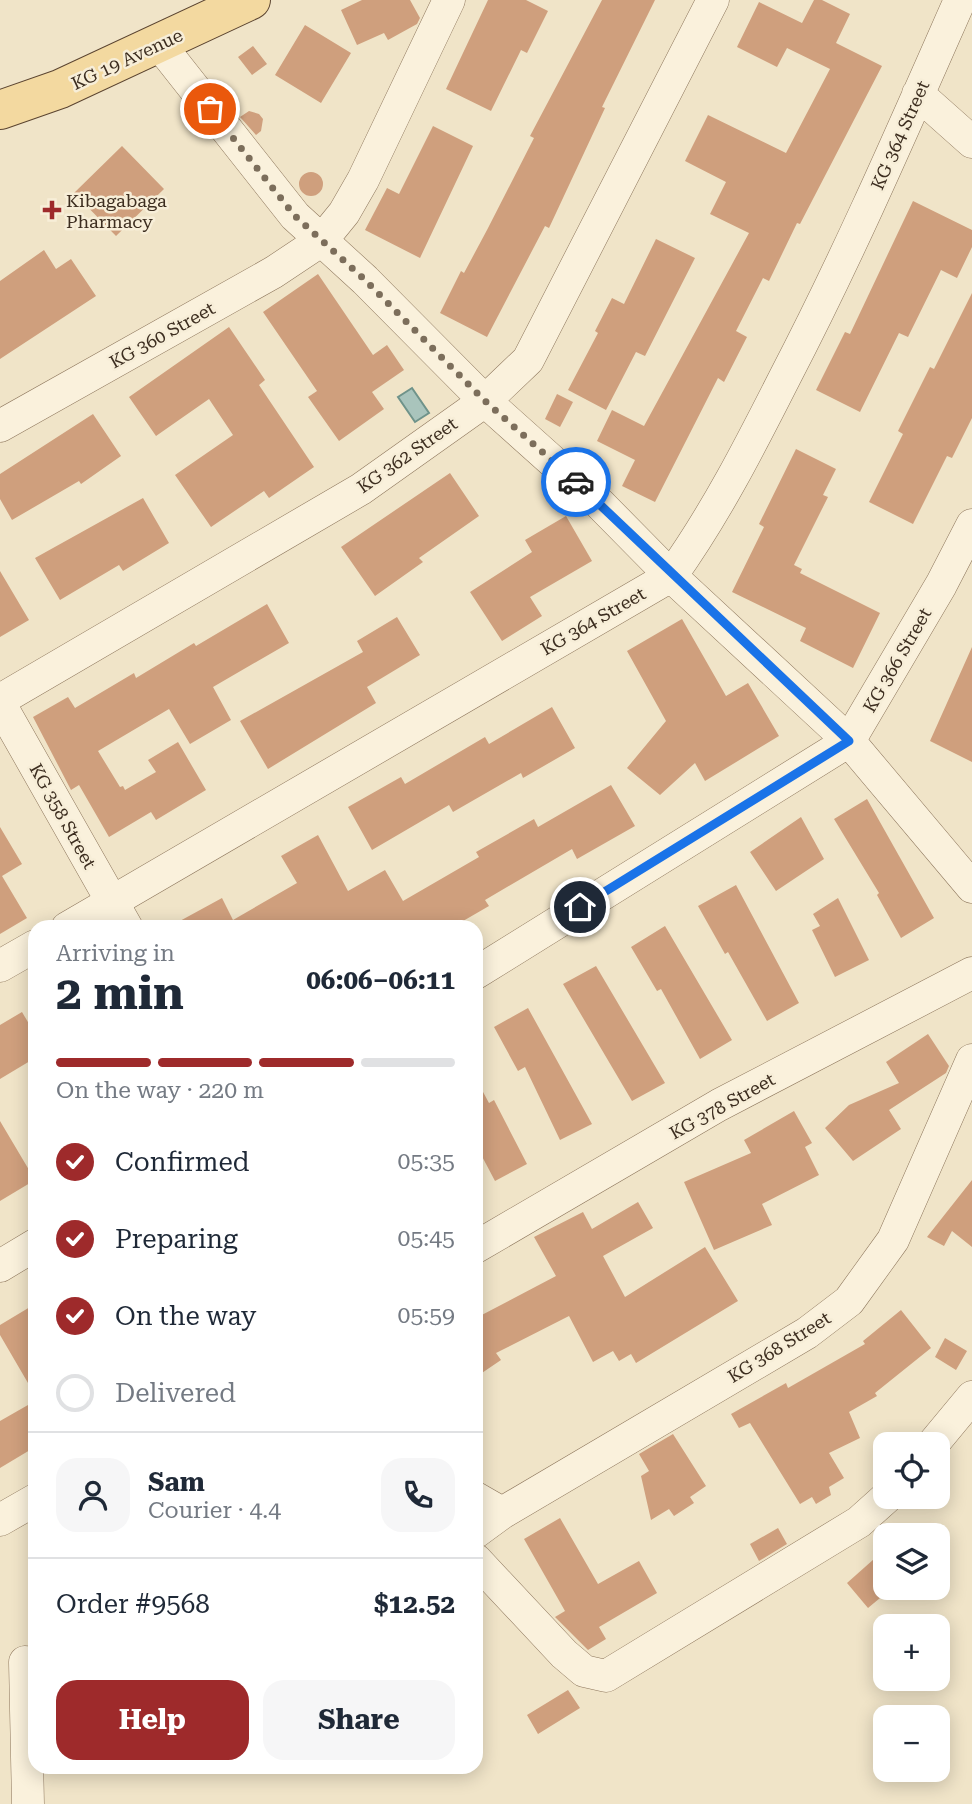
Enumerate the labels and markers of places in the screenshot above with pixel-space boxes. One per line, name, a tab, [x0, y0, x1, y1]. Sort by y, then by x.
pin	[180, 79, 240, 139]
place label: Kibagabaga Pharmacy	[66, 190, 167, 232]
marker: Kibagabaga Pharmacy	[44, 202, 60, 218]
pin	[550, 877, 610, 937]

